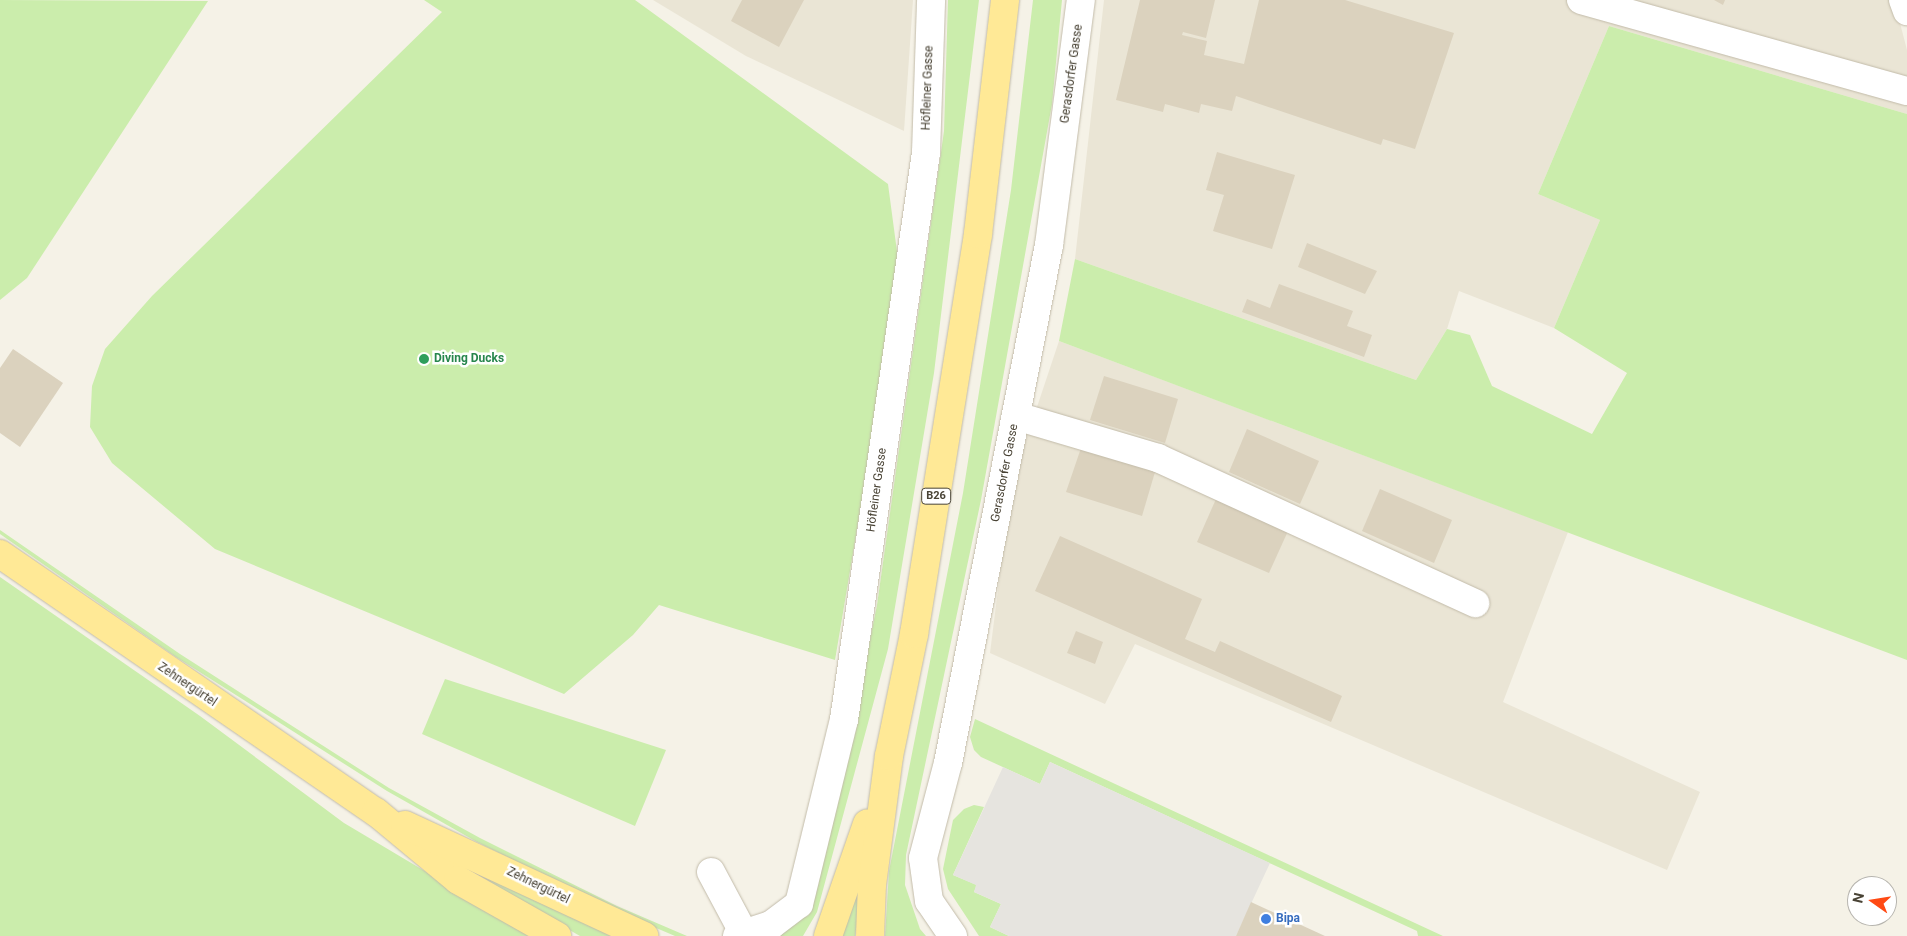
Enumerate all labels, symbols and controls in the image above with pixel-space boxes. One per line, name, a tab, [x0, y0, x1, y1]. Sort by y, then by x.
street label: Gerasdorfer Gasse	[1058, 24, 1086, 124]
street label: Höfleiner Gasse	[919, 45, 937, 131]
place label: Diving Ducks	[434, 352, 504, 366]
marker: Diving Ducks	[418, 353, 430, 365]
street label: Gerasdorfer Gasse	[988, 423, 1022, 523]
street label: Höfleiner Gasse	[864, 447, 890, 533]
road number: B26	[921, 488, 951, 504]
street label: Zehnergürtel	[155, 660, 219, 710]
street label: Zehnergürtel	[504, 865, 572, 907]
north arrow	[1847, 876, 1897, 926]
text: N	[1849, 891, 1867, 904]
place label: Bipa	[1276, 912, 1300, 926]
marker: Bipa	[1260, 913, 1272, 925]

